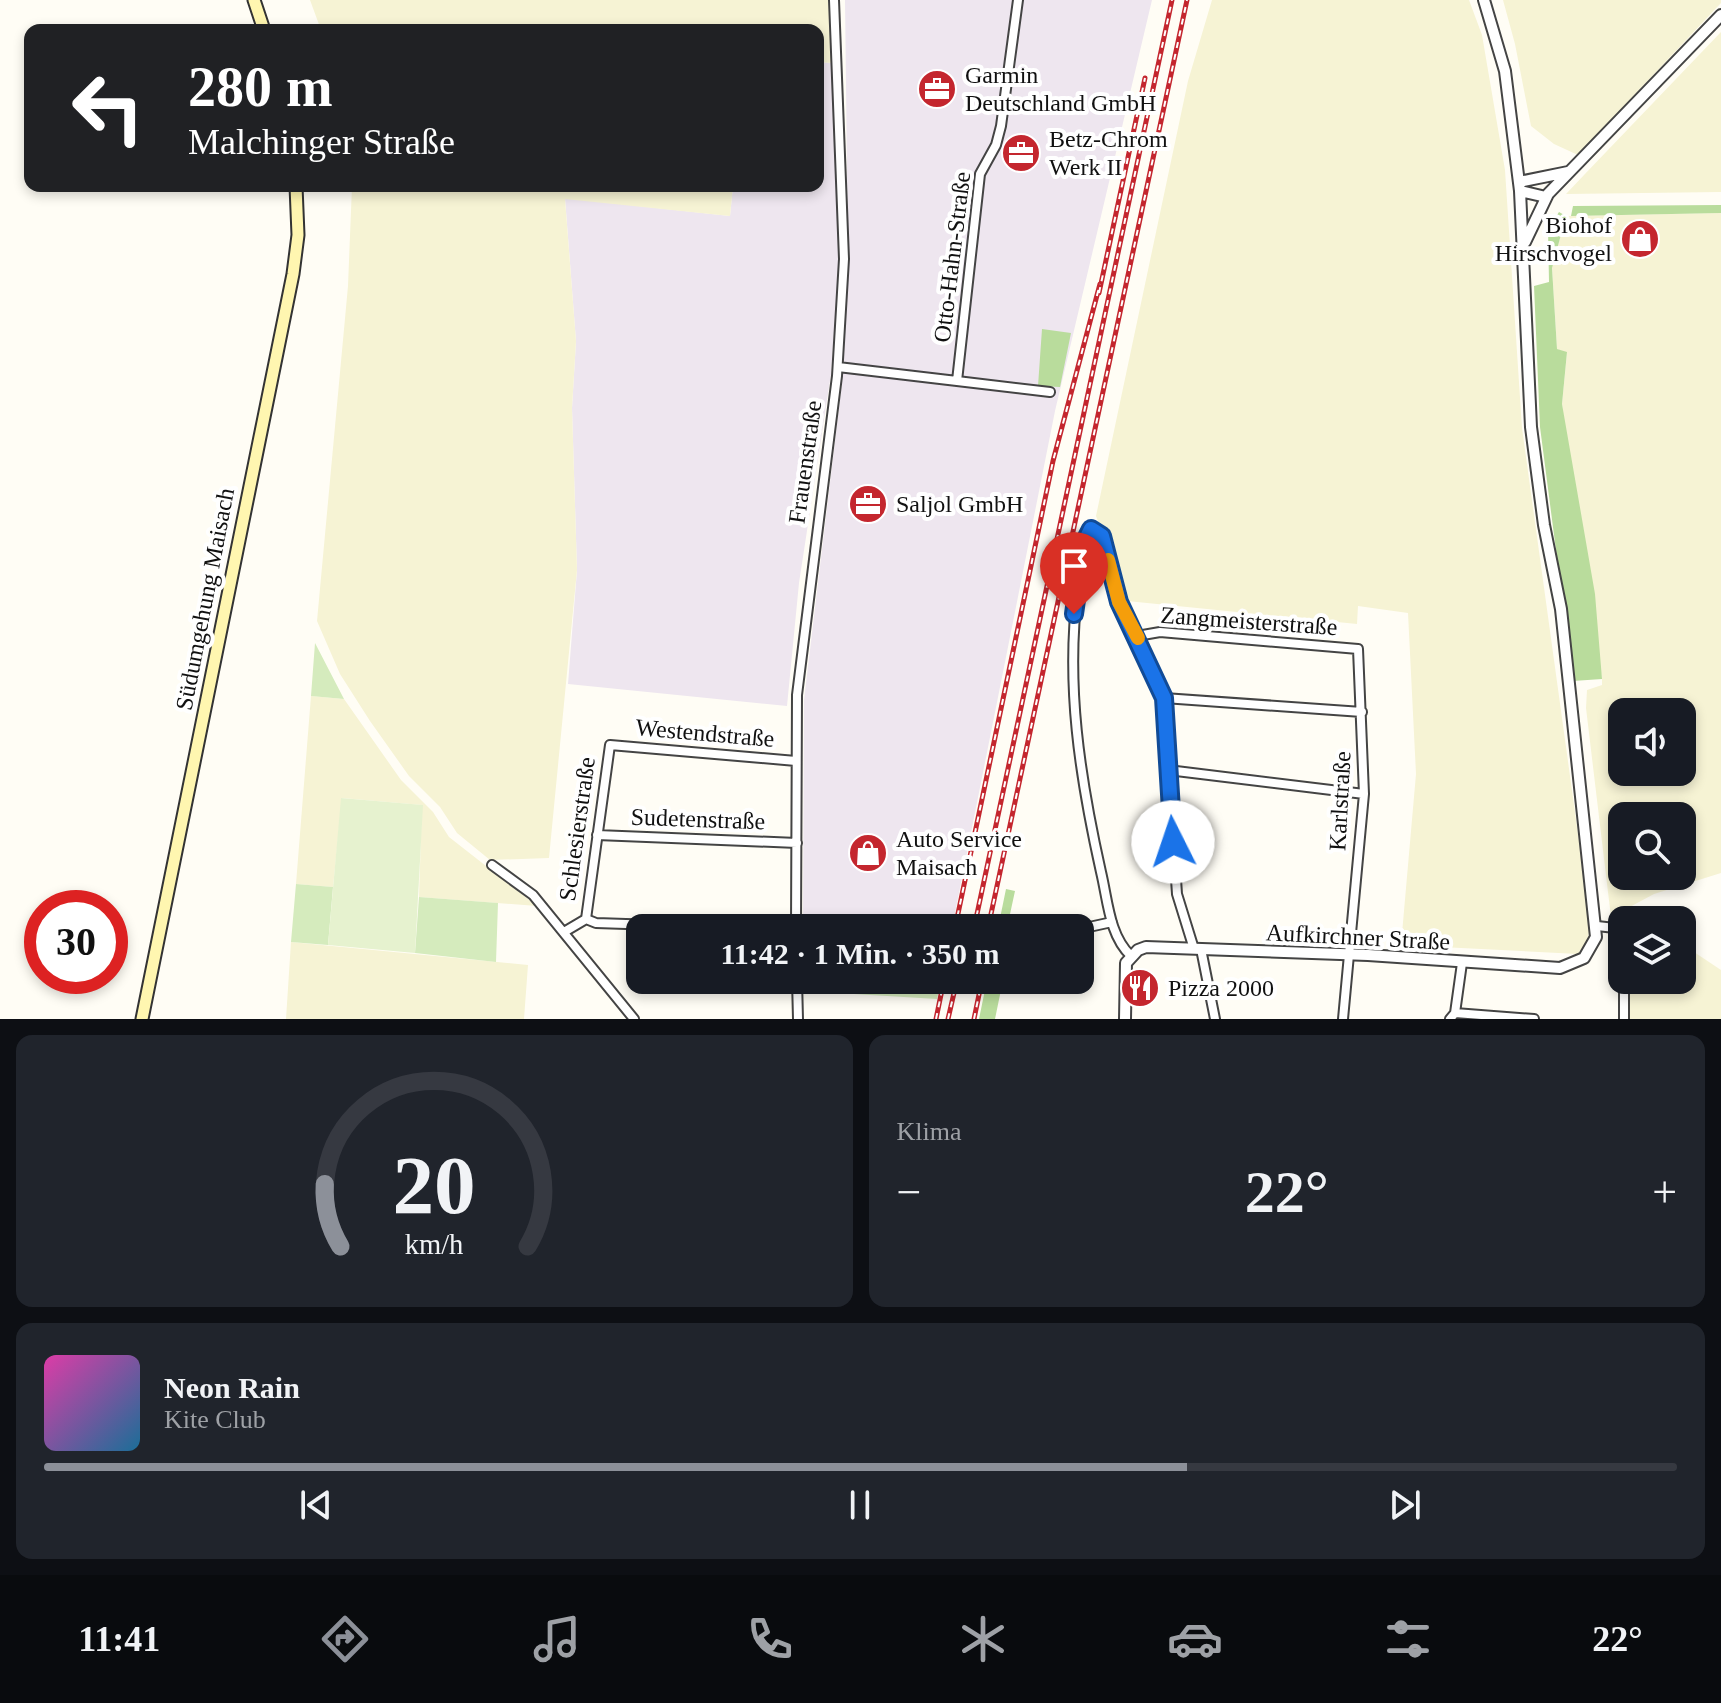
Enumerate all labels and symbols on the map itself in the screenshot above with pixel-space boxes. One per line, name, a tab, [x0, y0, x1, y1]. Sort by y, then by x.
place label: Garmin Deutschland GmbH	[965, 62, 1156, 116]
office icon: Garmin Deutschland GmbH	[916, 68, 958, 110]
place label: Betz-Chrom Werk II	[1049, 126, 1168, 180]
office icon: Betz-Chrom Werk II	[1000, 132, 1042, 174]
street label: Otto-Hahn-Straße	[929, 170, 975, 344]
place label: Biohof Hirschvogel	[1495, 212, 1612, 266]
shop icon: Biohof Hirschvogel	[1619, 218, 1661, 260]
street label: Frauenstraße	[784, 399, 826, 525]
office icon: Saljol GmbH	[847, 483, 889, 525]
street label: Südumgehung Maisach	[171, 486, 239, 712]
place label: Saljol GmbH	[896, 491, 1023, 517]
pin	[1040, 532, 1108, 614]
street label: Zangmeisterstraße	[1160, 602, 1338, 640]
street label: Westendstraße	[634, 714, 776, 752]
street label: Karlstraße	[1324, 750, 1356, 852]
street label: Schlesierstraße	[554, 755, 600, 903]
position arrow	[1131, 800, 1215, 884]
street label: Sudetenstraße	[630, 804, 766, 834]
place label: Auto Service Maisach	[896, 826, 1022, 880]
shop icon: Auto Service Maisach	[847, 832, 889, 874]
speed limit sign: 30	[24, 890, 128, 994]
street label: Aufkirchner Straße	[1265, 919, 1451, 955]
restaurant icon: Pizza 2000	[1119, 967, 1161, 1009]
place label: Pizza 2000	[1168, 975, 1274, 1001]

